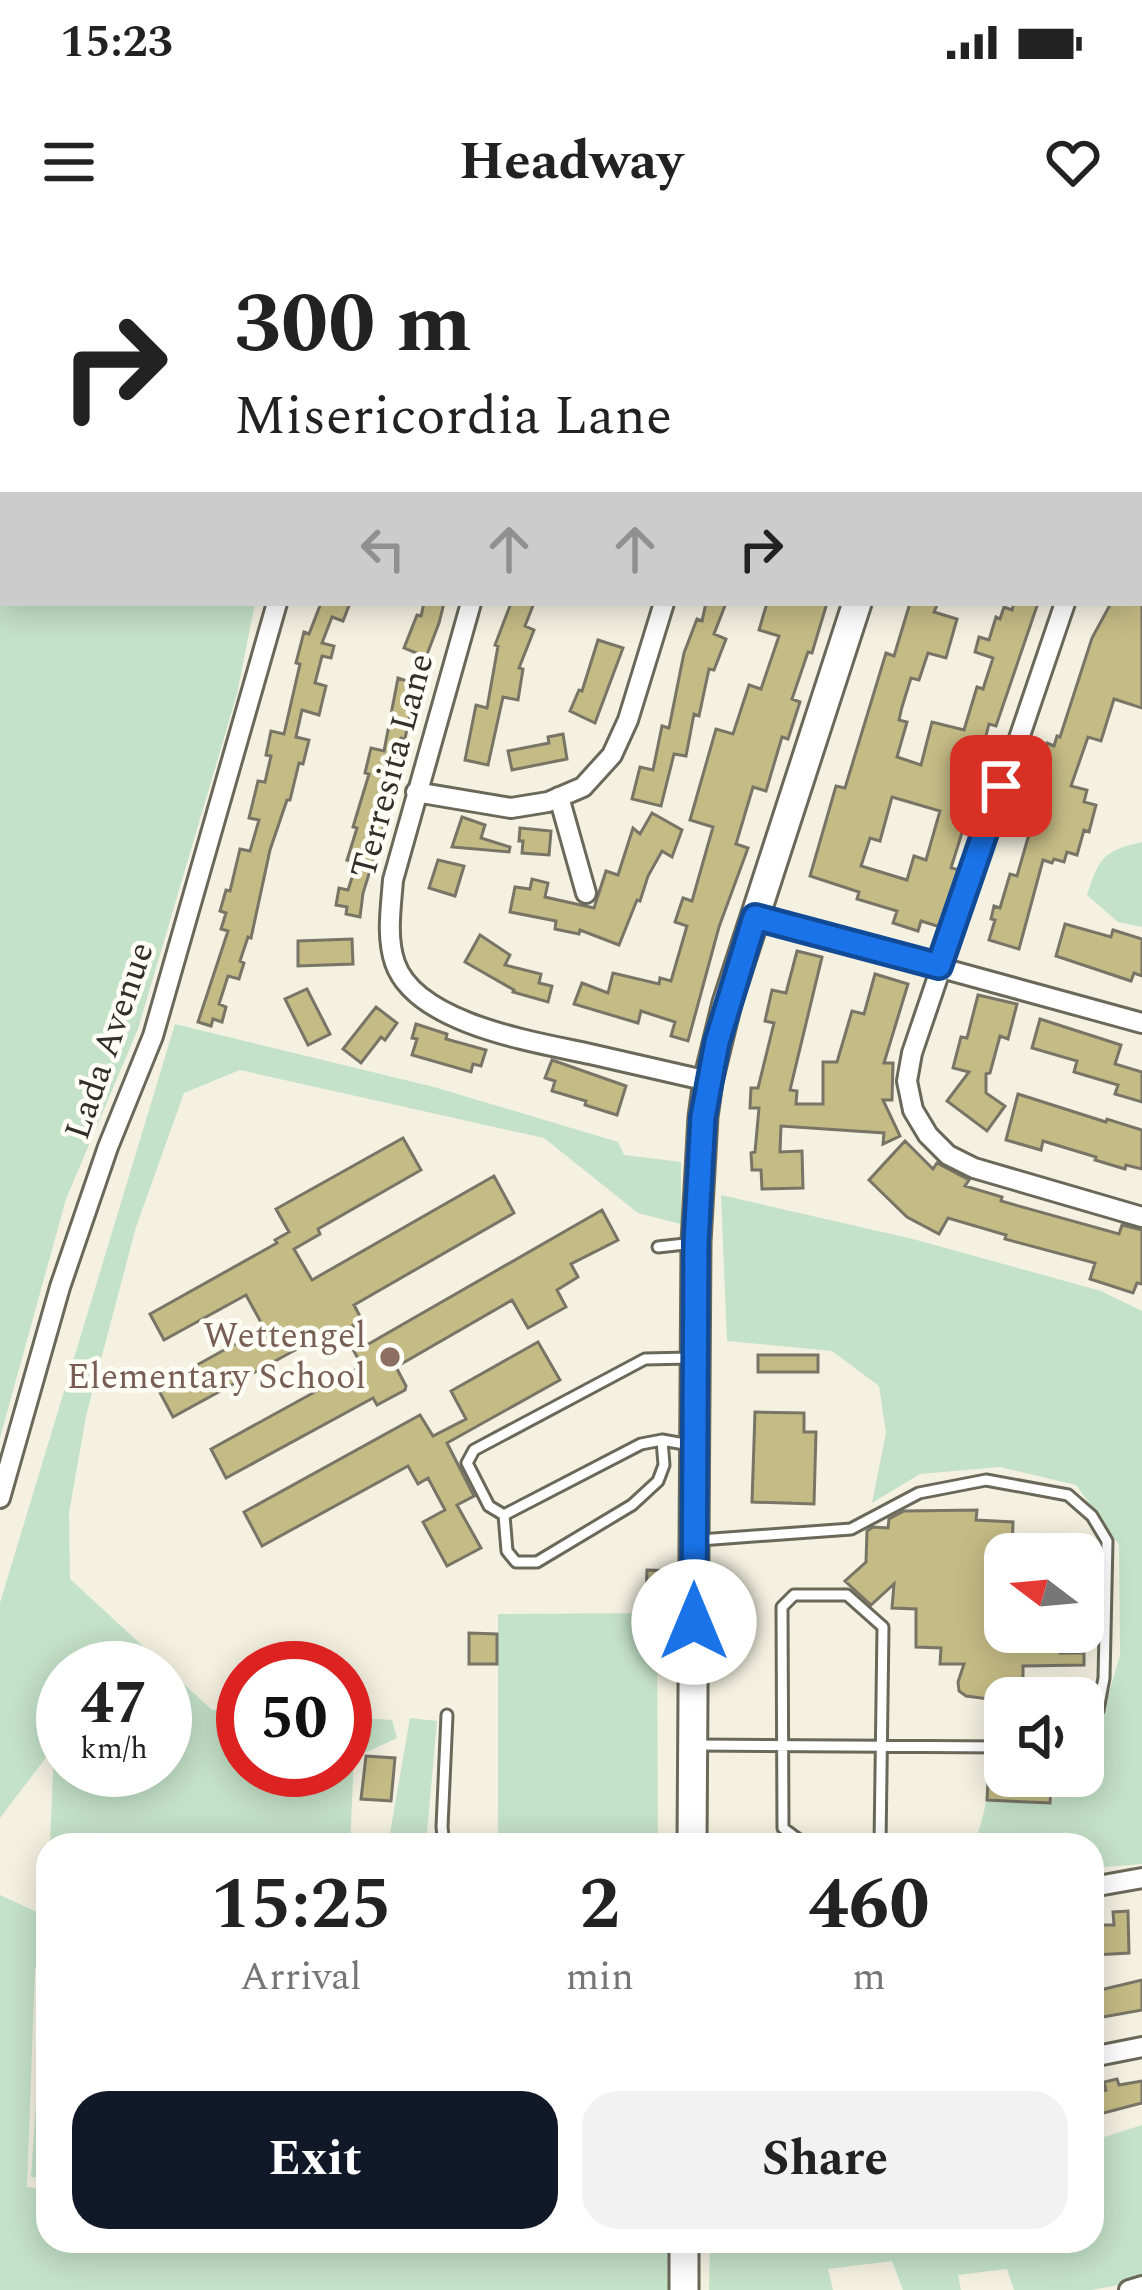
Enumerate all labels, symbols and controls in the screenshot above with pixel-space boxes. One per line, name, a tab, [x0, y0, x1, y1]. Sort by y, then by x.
text: 15:23	[60, 8, 173, 77]
text: Headway	[459, 121, 683, 203]
icon: menu	[36, 129, 102, 195]
icon: heart	[1040, 129, 1106, 195]
text: 300 m	[234, 261, 472, 389]
icon: right	[36, 288, 192, 444]
text: Misericordia Lane	[234, 376, 672, 458]
icon: left	[350, 516, 416, 582]
icon: ahead	[476, 516, 542, 582]
icon: ahead	[602, 516, 668, 582]
icon: right	[728, 516, 794, 582]
street label: Terresita Lane	[337, 647, 449, 885]
pin	[950, 735, 1052, 837]
icon: arrive	[968, 753, 1034, 819]
street label: Lada Avenue	[50, 935, 170, 1147]
place label: Wettengel Elementary School	[67, 1309, 366, 1405]
marker: Wettengel Elementary School	[377, 1344, 403, 1370]
north arrow	[984, 1533, 1104, 1653]
map controls	[984, 1533, 1104, 1797]
position arrow	[631, 1559, 757, 1685]
speed limit sign: 50	[216, 1641, 372, 1797]
text: 47	[80, 1658, 148, 1750]
button: sound	[984, 1677, 1104, 1797]
text: km/h	[80, 1726, 148, 1772]
text: 15:25	[210, 1851, 391, 1960]
text: 2	[580, 1851, 620, 1960]
text: 460	[808, 1851, 930, 1960]
text: Arrival	[240, 1948, 362, 2007]
text: min	[566, 1948, 634, 2007]
text: m	[852, 1948, 886, 2007]
button: Exit	[72, 2091, 558, 2229]
button: Share	[582, 2091, 1068, 2229]

